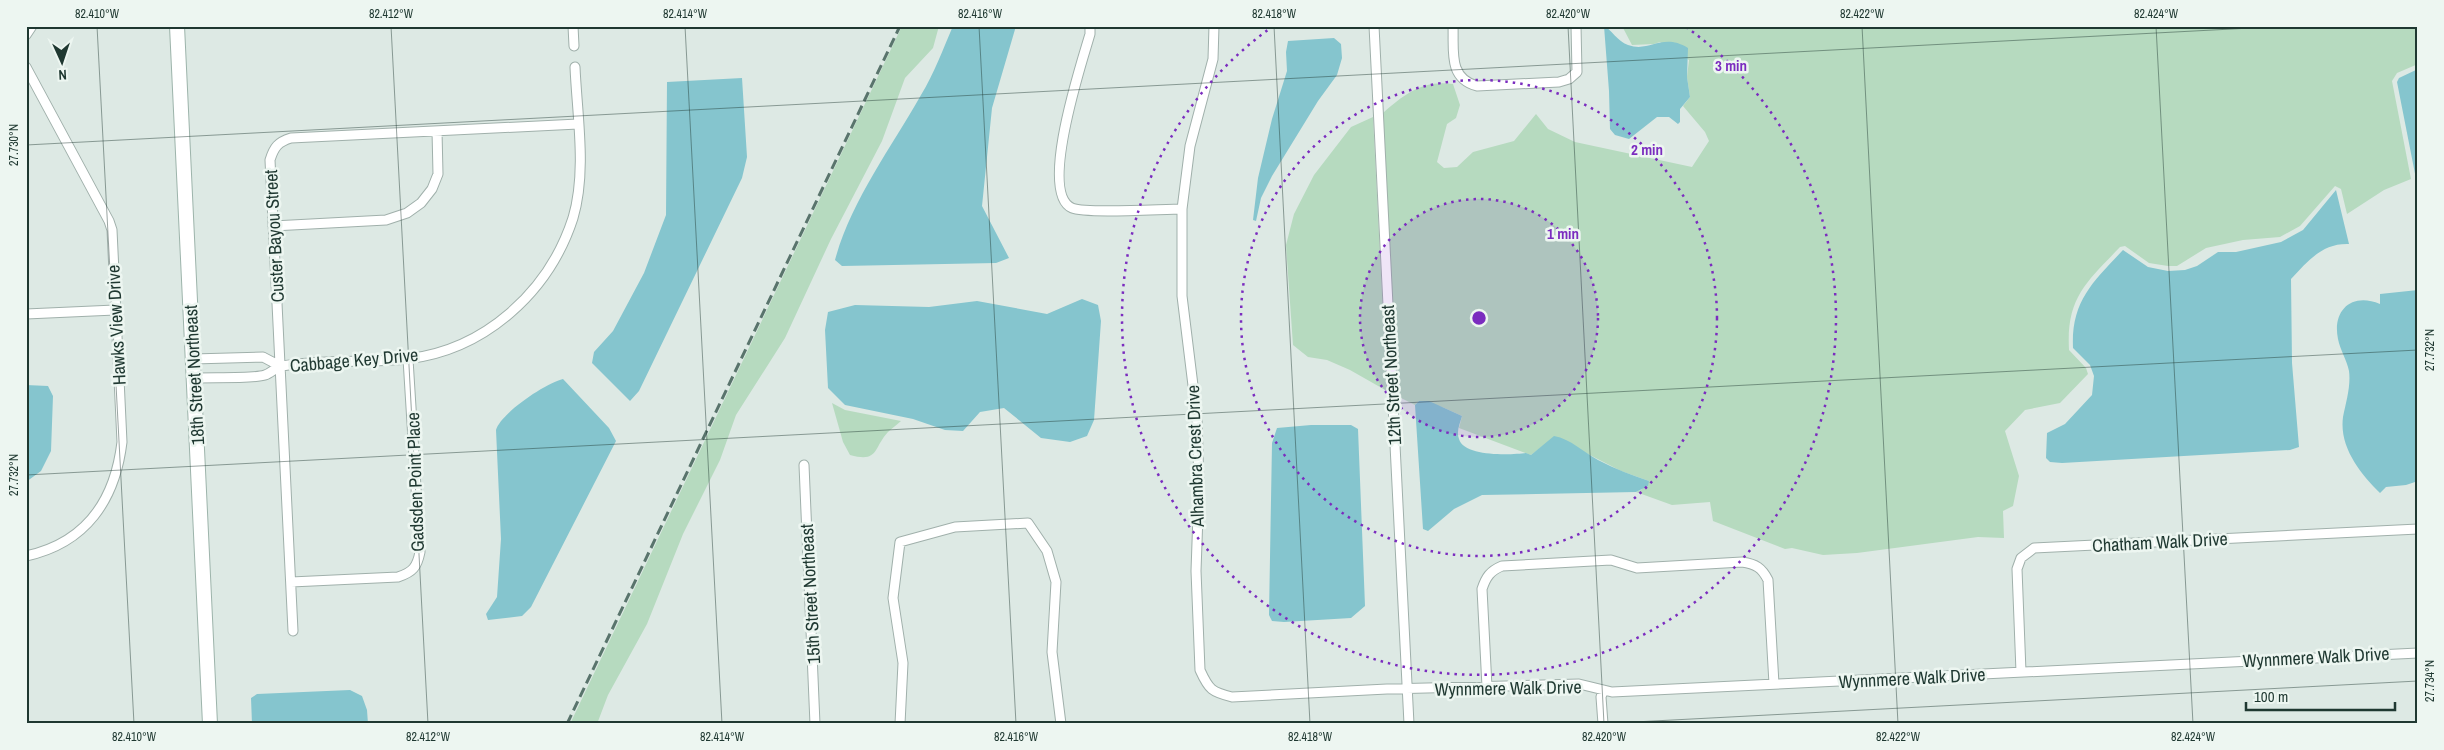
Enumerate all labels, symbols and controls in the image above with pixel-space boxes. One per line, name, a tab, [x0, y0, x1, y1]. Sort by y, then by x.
text: 82.410°W	[75, 6, 120, 22]
text: 82.412°W	[369, 6, 414, 22]
text: 82.414°W	[663, 6, 708, 22]
text: 82.416°W	[958, 6, 1003, 22]
text: 82.418°W	[1252, 6, 1297, 22]
text: 82.420°W	[1546, 6, 1591, 22]
text: 82.422°W	[1840, 6, 1885, 22]
text: 82.424°W	[2134, 6, 2179, 22]
north arrow	[38, 38, 88, 88]
text: 3 min	[1715, 55, 1747, 76]
text: N	[58, 66, 67, 84]
text: 27.730°N	[6, 124, 22, 166]
text: 2 min	[1631, 139, 1663, 160]
street label: Custer Bayou Street	[258, 169, 290, 303]
text: 1 min	[1547, 223, 1579, 244]
street label: Hawks View Drive	[100, 264, 132, 386]
street label: 18th Street Northeast	[178, 304, 210, 446]
street label: 12th Street Northeast	[1375, 304, 1407, 446]
centre of rings	[1470, 309, 1488, 327]
text: 27.732°N	[2422, 329, 2438, 371]
street label: Cabbage Key Drive	[289, 342, 419, 378]
street label: Alhambra Crest Drive	[1180, 385, 1210, 528]
street label: Gadsden Point Place	[400, 412, 430, 552]
text: 27.732°N	[6, 454, 22, 496]
street label: 15th Street Northeast	[794, 523, 826, 665]
street label: Chatham Walk Drive	[2092, 526, 2228, 558]
street label: Wynnmere Walk Drive	[2242, 641, 2390, 673]
text: 27.734°N	[2422, 660, 2438, 702]
street label: Wynnmere Walk Drive	[1838, 662, 1986, 694]
street label: Wynnmere Walk Drive	[1434, 674, 1582, 702]
scale bar	[2246, 680, 2395, 712]
text: 100 m	[2254, 686, 2288, 707]
text: 82.410°W	[112, 729, 157, 745]
text: 82.412°W	[406, 729, 451, 745]
text: 82.414°W	[700, 729, 745, 745]
text: 82.416°W	[994, 729, 1039, 745]
text: 82.418°W	[1288, 729, 1333, 745]
text: 82.420°W	[1582, 729, 1627, 745]
text: 82.422°W	[1876, 729, 1921, 745]
text: 82.424°W	[2171, 729, 2216, 745]

